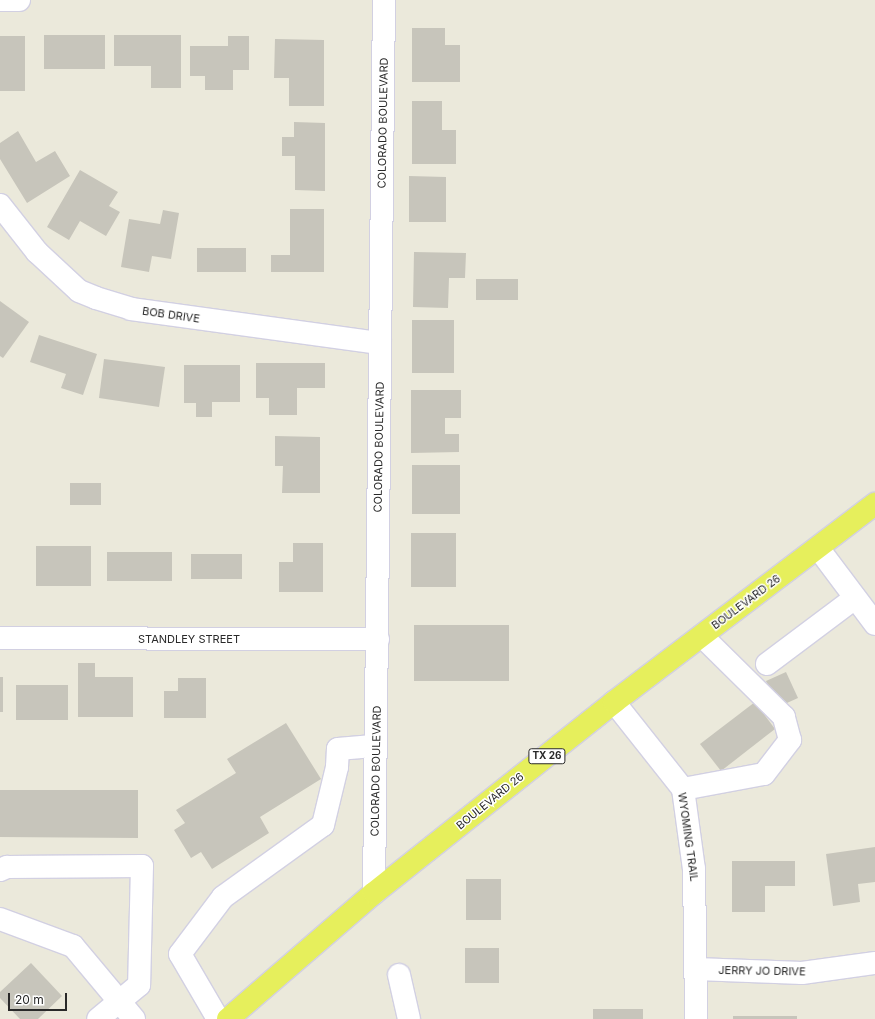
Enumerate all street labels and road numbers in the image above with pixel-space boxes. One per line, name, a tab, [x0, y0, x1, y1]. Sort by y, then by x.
street label: COLORADO BOULEVARD	[375, 57, 391, 189]
street label: BOB DRIVE	[141, 304, 201, 326]
street label: COLORADO BOULEVARD	[371, 381, 387, 513]
street label: BOULEVARD 26	[709, 572, 783, 632]
street label: STANDLEY STREET	[138, 632, 240, 646]
street label: COLORADO BOULEVARD	[368, 705, 384, 837]
road number: TX 26	[528, 748, 566, 764]
street label: BOULEVARD 26	[454, 770, 526, 832]
street label: WYOMING TRAIL	[675, 792, 701, 882]
street label: JERRY JO DRIVE	[718, 964, 806, 978]

